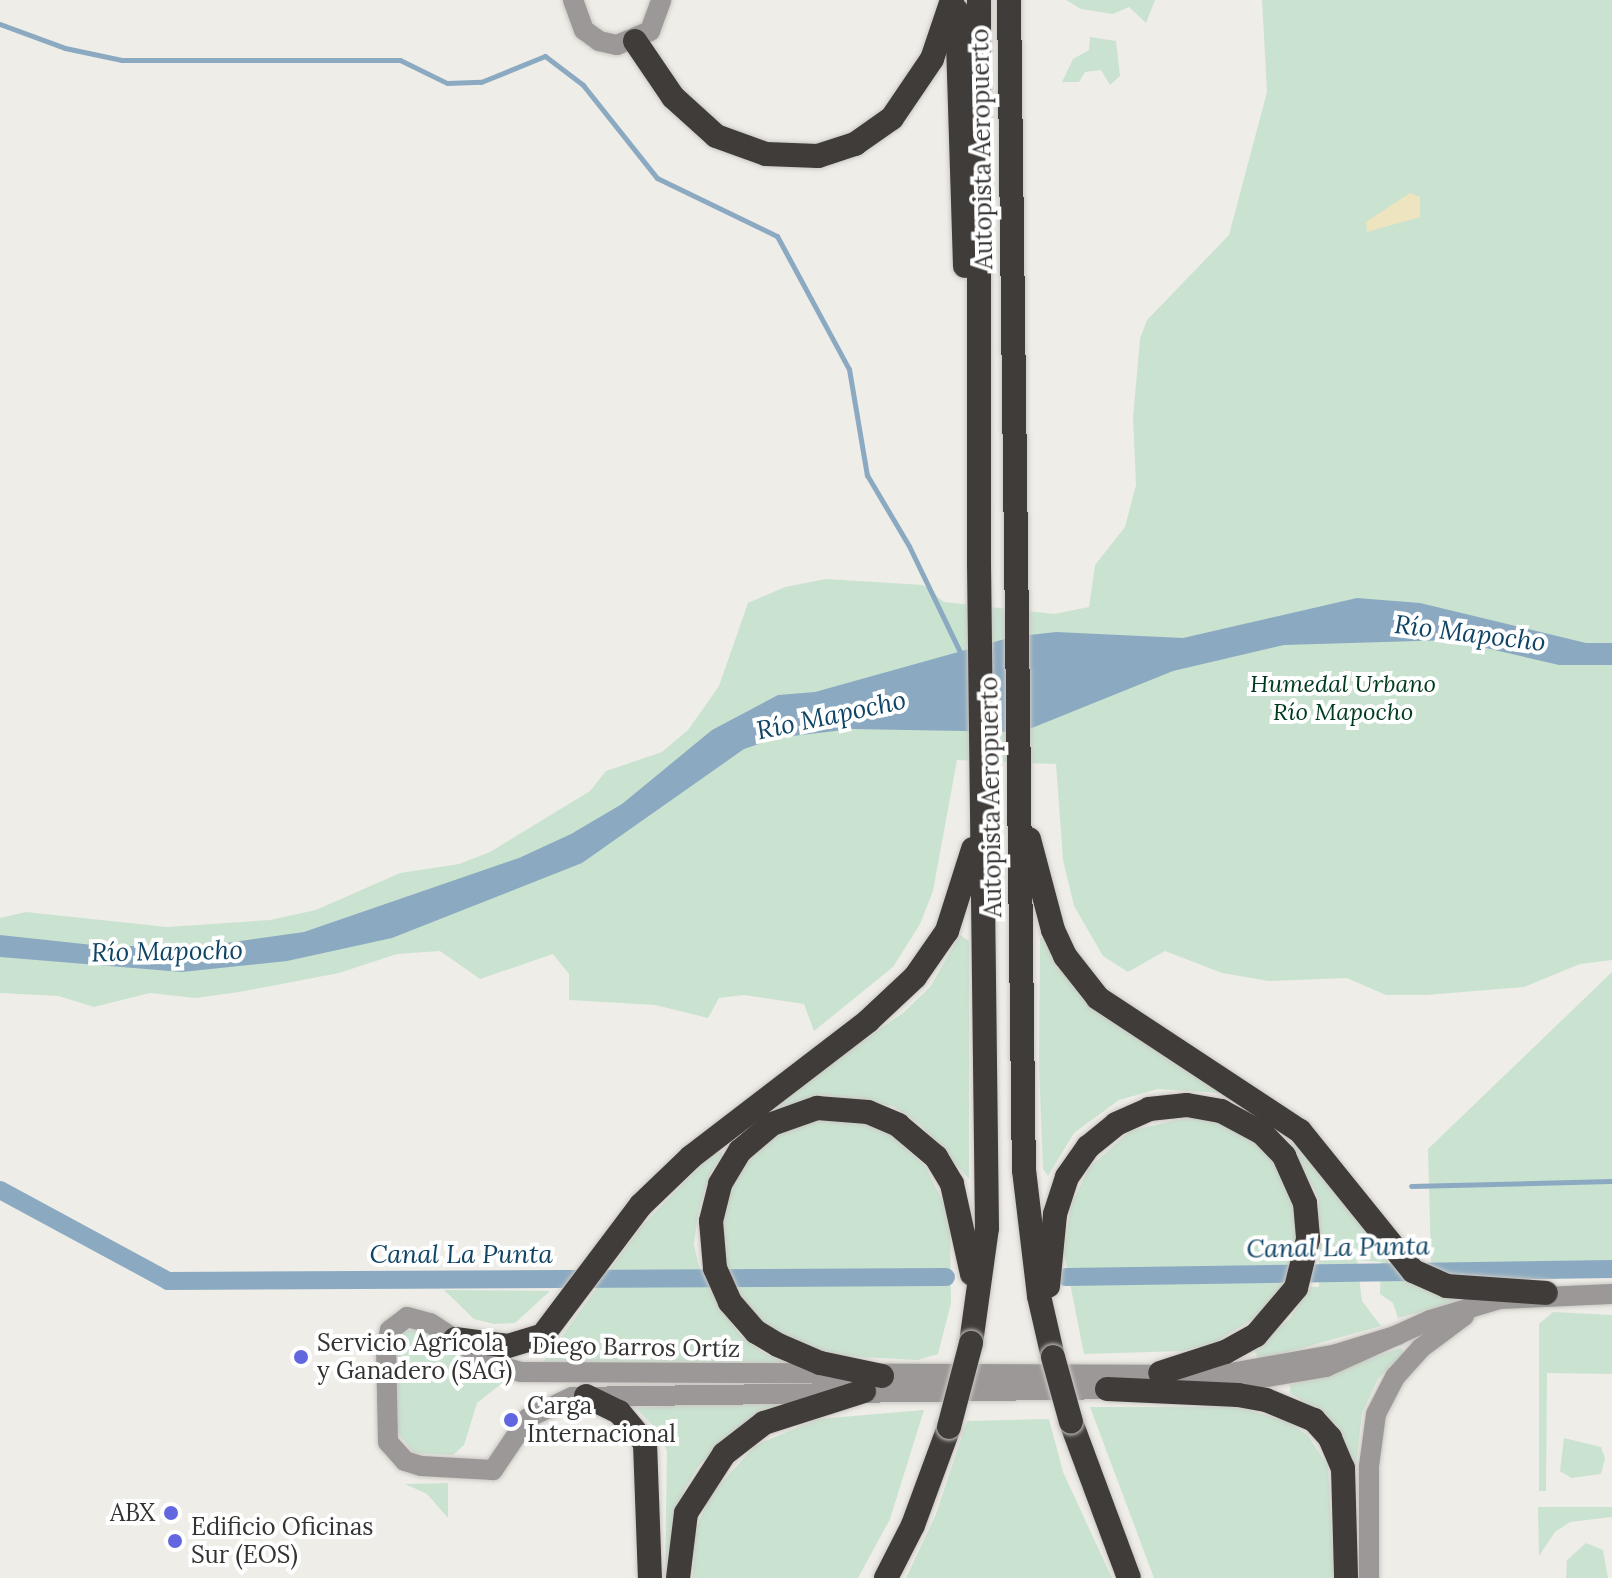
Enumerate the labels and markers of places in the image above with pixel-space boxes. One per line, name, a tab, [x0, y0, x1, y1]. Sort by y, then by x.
place label: Servicio Agrícola y Ganadero (SAG)	[317, 1329, 512, 1385]
marker: Servicio Agrícola y Ganadero (SAG)	[292, 1348, 310, 1366]
place label: Carga Internacional	[527, 1392, 676, 1448]
marker: Carga Internacional	[502, 1411, 520, 1429]
place label: ABX	[110, 1499, 155, 1527]
marker: ABX	[162, 1504, 180, 1522]
place label: Edificio Oficinas Sur (EOS)	[191, 1513, 373, 1569]
marker: Edificio Oficinas Sur (EOS)	[166, 1532, 184, 1550]

